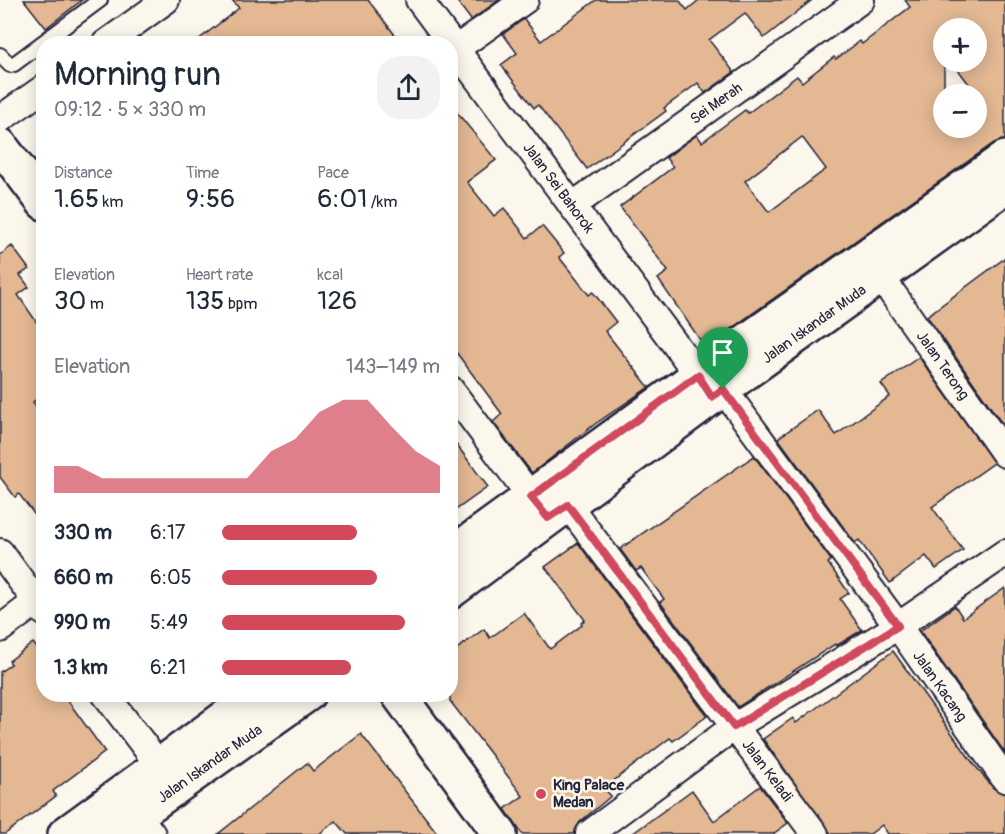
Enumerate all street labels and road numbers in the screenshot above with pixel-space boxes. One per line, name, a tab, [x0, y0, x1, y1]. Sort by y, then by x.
street label: Sei Merah	[686, 78, 746, 128]
street label: Jalan Sei Bahorok	[519, 139, 599, 237]
street label: Jalan Iskandar Muda	[758, 280, 870, 368]
street label: Jalan Terong	[912, 327, 974, 404]
street label: Jalan Kacang	[909, 647, 971, 725]
street label: Jalan Iskandar Muda	[154, 720, 266, 807]
street label: Jalan Keladi	[738, 736, 797, 806]

